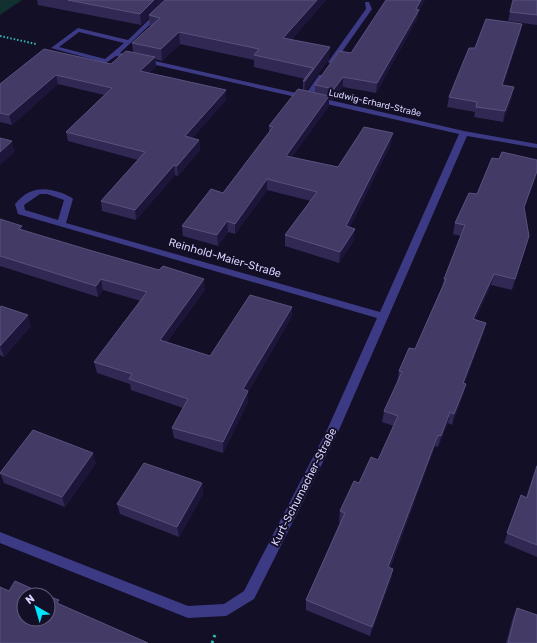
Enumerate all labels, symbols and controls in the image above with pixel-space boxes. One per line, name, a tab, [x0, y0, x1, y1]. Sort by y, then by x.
street label: Ludwig-Erhard-Straße	[328, 87, 422, 119]
street label: Reinhold-Maier-Straße	[167, 236, 283, 280]
street label: Kurt-Schumacher-Straße	[269, 426, 339, 548]
north arrow	[16, 587, 56, 627]
text: N	[23, 592, 37, 607]

